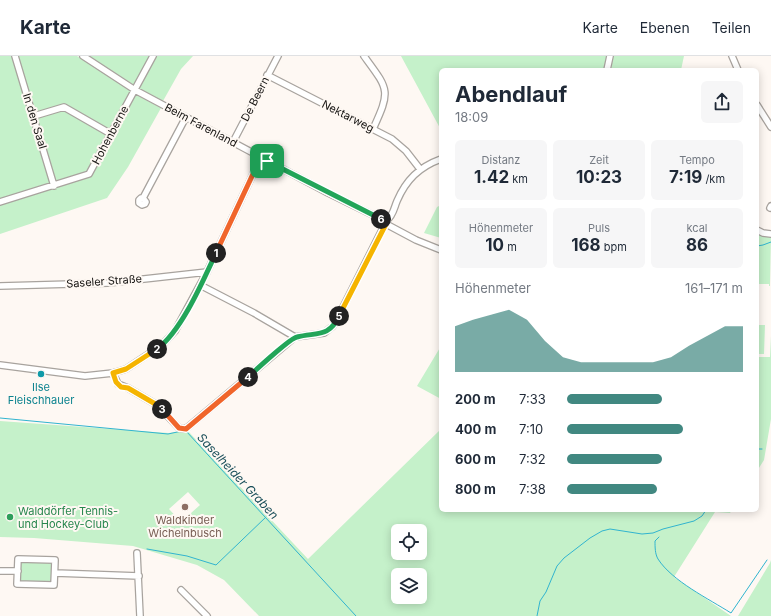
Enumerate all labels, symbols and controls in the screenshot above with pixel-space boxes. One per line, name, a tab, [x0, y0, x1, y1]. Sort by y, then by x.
text: Karte	[20, 16, 71, 39]
text: Karte	[582, 19, 618, 36]
text: Ebenen	[640, 19, 690, 36]
text: Teilen	[712, 19, 751, 36]
street label: De Beern	[238, 74, 272, 124]
text: Abendlauf	[455, 81, 567, 107]
button: share	[701, 81, 743, 123]
street label: In den Saal	[20, 92, 50, 150]
street label: Nektarweg	[320, 97, 376, 135]
street label: Beim Farenland	[162, 100, 240, 150]
street label: Hohenberne	[89, 103, 131, 167]
text: 18:09	[455, 109, 488, 125]
pin	[250, 144, 284, 178]
icon: arrive	[256, 150, 278, 172]
text: Distanz	[482, 153, 520, 167]
text: Zeit	[589, 153, 609, 167]
text: Tempo	[679, 153, 715, 167]
text: 1.42	[474, 167, 509, 187]
text: 10:23	[576, 167, 622, 187]
text: 7:19	[669, 167, 702, 187]
text: km	[509, 172, 528, 186]
text: /km	[702, 172, 725, 186]
pin: 6	[371, 209, 391, 229]
text: 6	[377, 212, 385, 226]
text: Höhenmeter	[469, 221, 533, 235]
text: Puls	[588, 221, 610, 235]
text: kcal	[686, 221, 708, 235]
text: 10	[485, 235, 504, 255]
text: 168	[571, 235, 601, 255]
text: 86	[686, 235, 708, 255]
text: m	[504, 240, 517, 254]
text: bpm	[601, 240, 627, 254]
pin: 1	[206, 243, 226, 263]
text: 1	[214, 246, 218, 260]
street label: Saseler Straße	[66, 271, 142, 291]
text: Höhenmeter	[455, 280, 531, 296]
text: 161–171 m	[685, 280, 743, 296]
pin: 5	[329, 306, 349, 326]
text: 5	[335, 309, 343, 323]
pin: 2	[147, 339, 167, 359]
text: 2	[154, 342, 160, 356]
pin: 4	[238, 367, 258, 387]
marker: Ilse Fleischhauer	[36, 369, 46, 379]
text: 4	[244, 370, 252, 384]
place label: Ilse Fleischhauer	[8, 380, 74, 407]
text: 200 m	[455, 391, 496, 407]
text: 7:33	[519, 391, 546, 407]
pin: 3	[152, 399, 172, 419]
text: 3	[158, 402, 166, 416]
text: 400 m	[455, 421, 496, 437]
text: 7:10	[519, 421, 543, 437]
water label: Saselheider Graben	[194, 430, 282, 522]
text: 600 m	[455, 451, 496, 467]
text: 7:32	[519, 451, 546, 467]
text: 800 m	[455, 481, 496, 497]
text: 7:38	[519, 481, 546, 497]
marker: Waldkinder Wichelnbusch	[180, 502, 190, 512]
place label: Walddörfer Tennis- und Hockey-Club	[18, 504, 118, 531]
marker: Walddörfer Tennis- und Hockey-Club	[5, 512, 15, 522]
place label: Waldkinder Wichelnbusch	[148, 513, 222, 540]
map controls	[391, 524, 427, 604]
button: locate	[391, 524, 427, 560]
button: layers	[391, 568, 427, 604]

